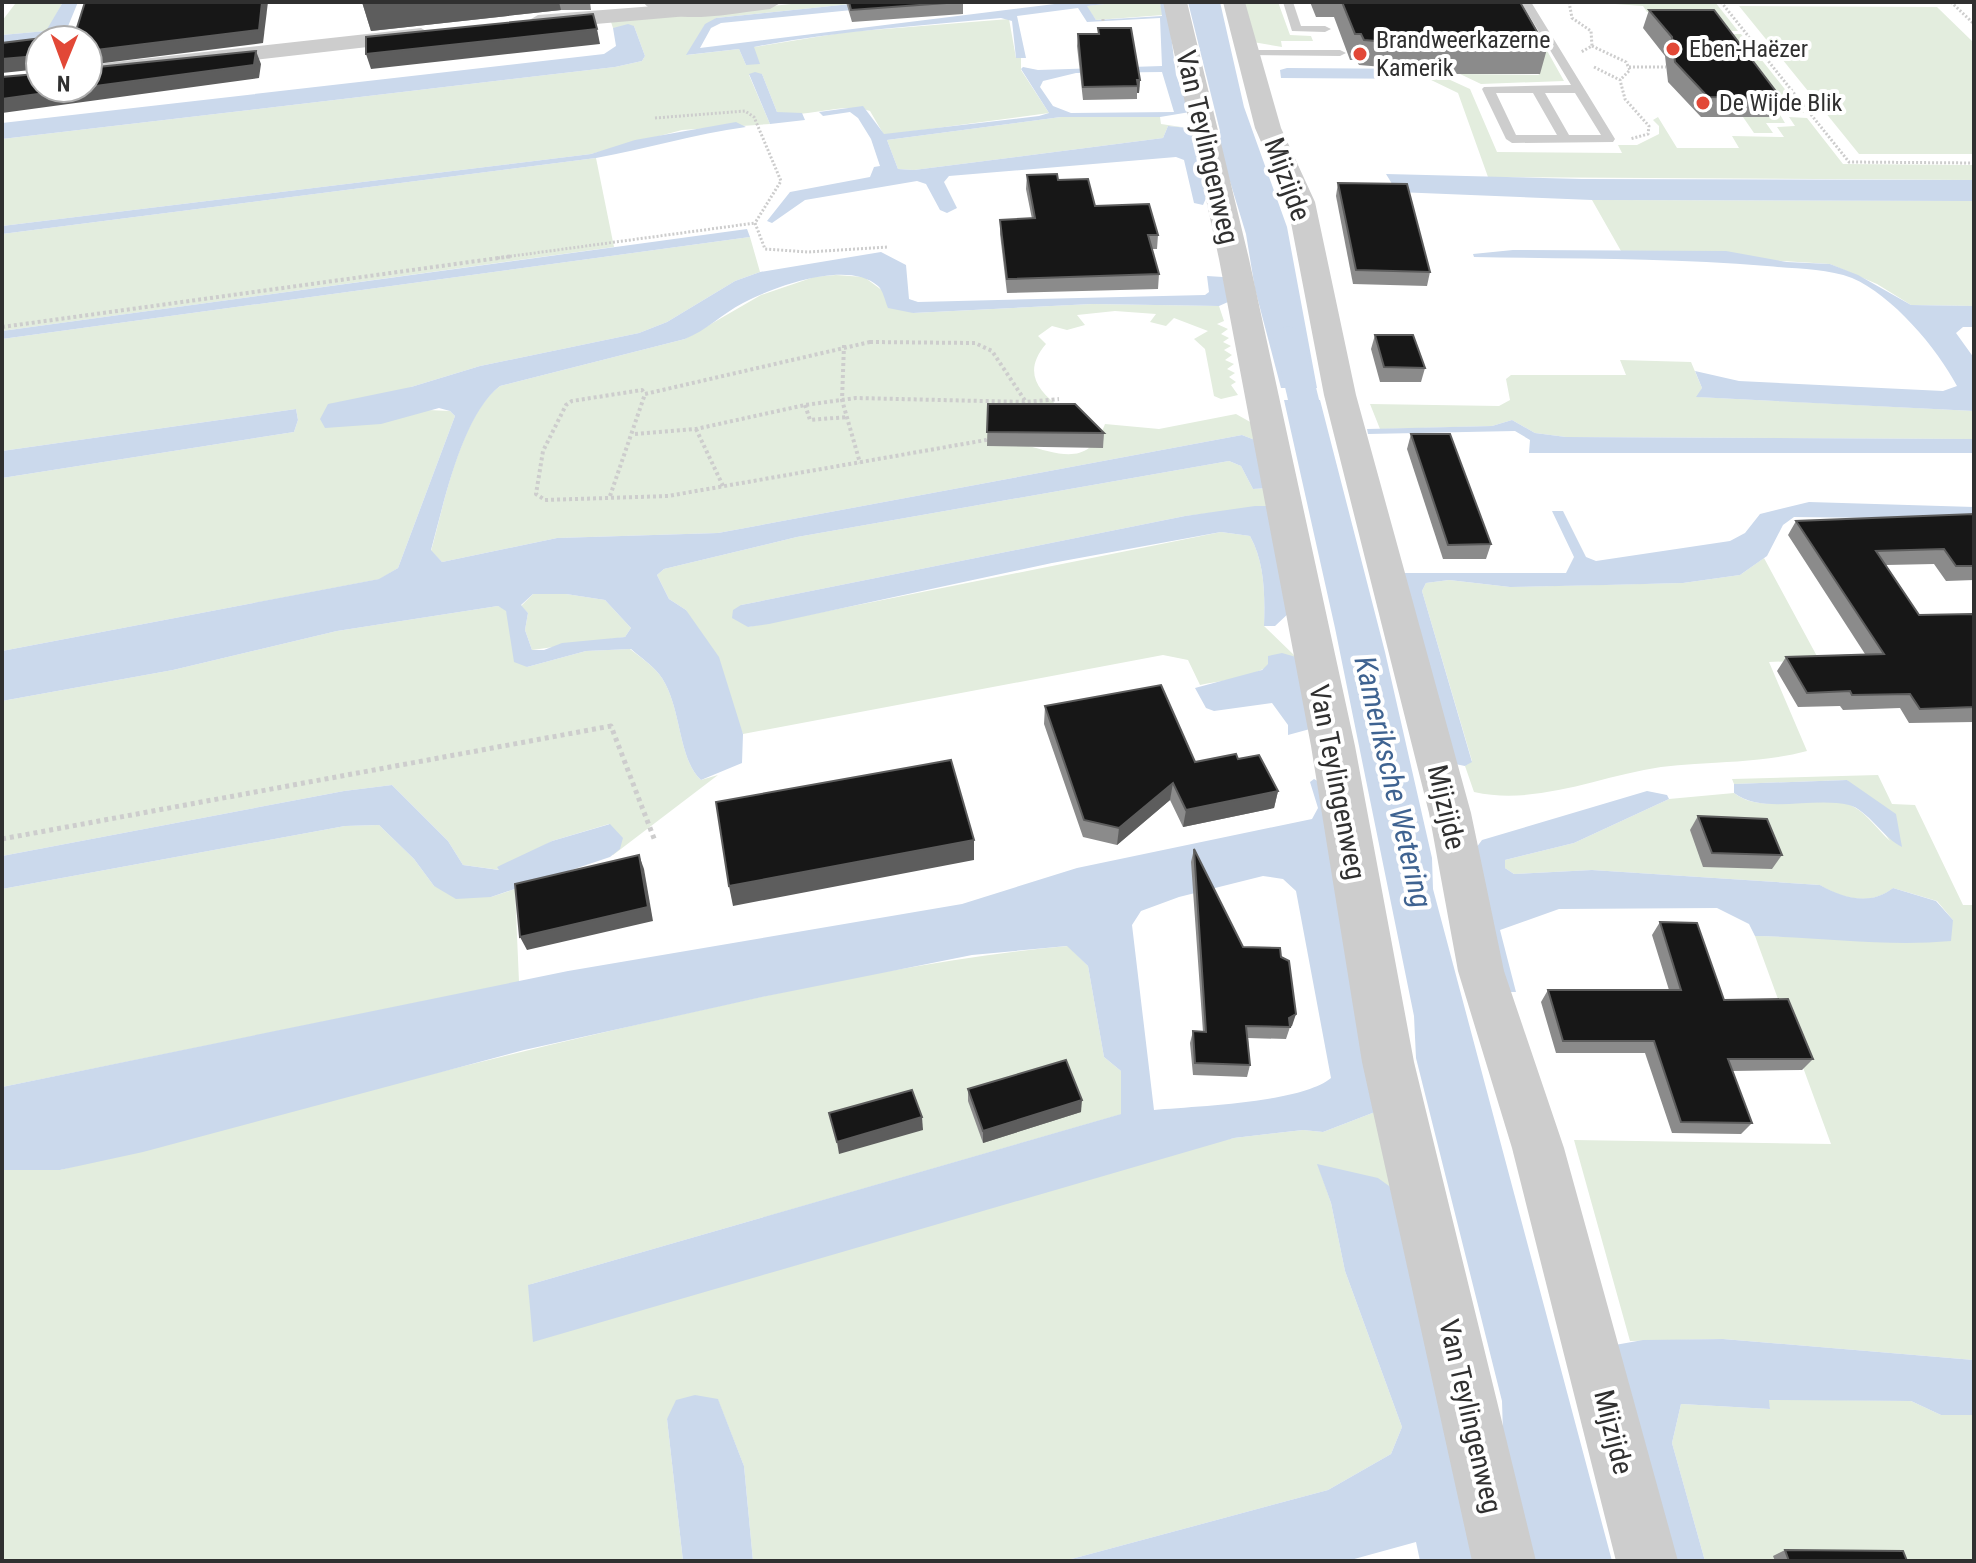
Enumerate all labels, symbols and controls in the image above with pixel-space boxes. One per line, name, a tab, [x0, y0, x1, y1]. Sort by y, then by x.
north arrow	[24, 24, 104, 104]
place label: Brandweerkazerne Kamerik	[1376, 26, 1550, 82]
place label: Eben-Haëzer	[1689, 35, 1808, 63]
marker: Eben-Haëzer	[1664, 40, 1682, 58]
marker: Brandweerkazerne Kamerik	[1351, 45, 1369, 63]
street label: Van Teylingenweg	[1169, 47, 1246, 247]
text: N	[57, 71, 71, 96]
place label: De Wijde Blik	[1719, 89, 1842, 117]
marker: De Wijde Blik	[1694, 94, 1712, 112]
street label: Mijzijde	[1257, 133, 1318, 225]
water label: Kameriksche Wetering	[1348, 653, 1439, 911]
street label: Van Teylingenweg	[1302, 682, 1373, 882]
street label: Mijzijde	[1421, 762, 1472, 853]
street label: Van Teylingenweg	[1432, 1316, 1509, 1516]
street label: Mijzijde	[1587, 1386, 1640, 1478]

